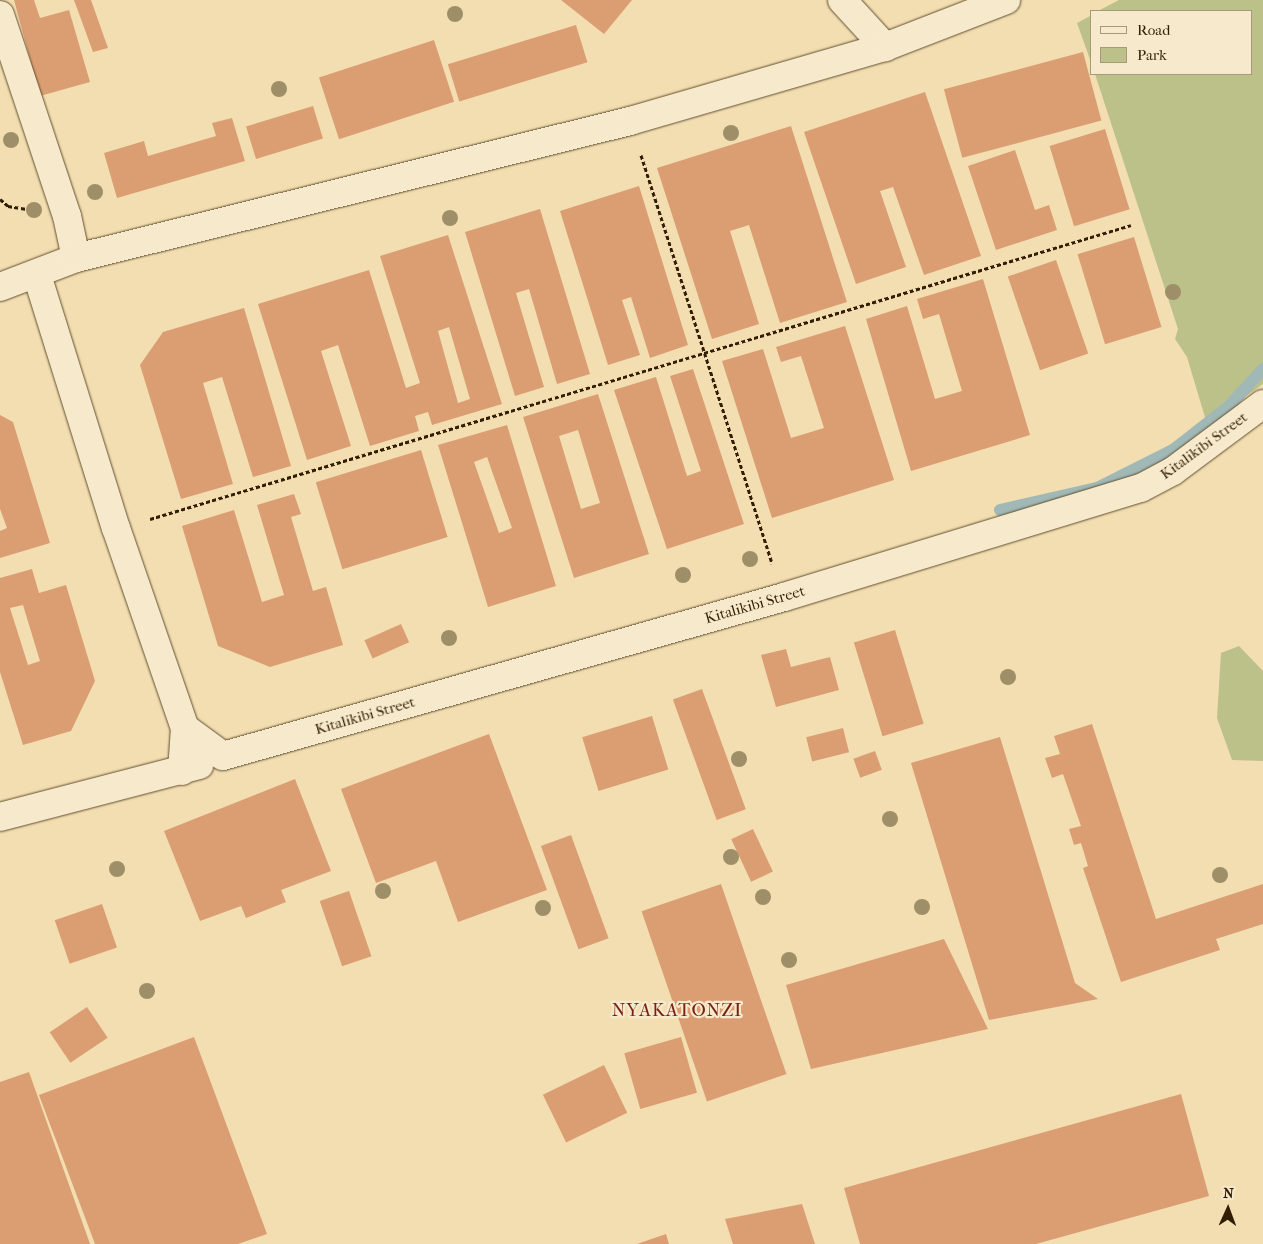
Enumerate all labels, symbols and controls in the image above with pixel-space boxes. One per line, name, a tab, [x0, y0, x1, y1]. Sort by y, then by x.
legend	[1090, 10, 1253, 75]
text: Road	[1137, 21, 1170, 39]
text: Park	[1137, 46, 1167, 64]
street label: Kitalikibi Street	[1157, 408, 1251, 484]
street label: Kitalikibi Street	[703, 582, 807, 628]
street label: Kitalikibi Street	[313, 693, 417, 739]
district label: NYAKATONZI	[610, 1000, 744, 1022]
north arrow	[1203, 1184, 1253, 1234]
text: N	[1223, 1185, 1234, 1202]

